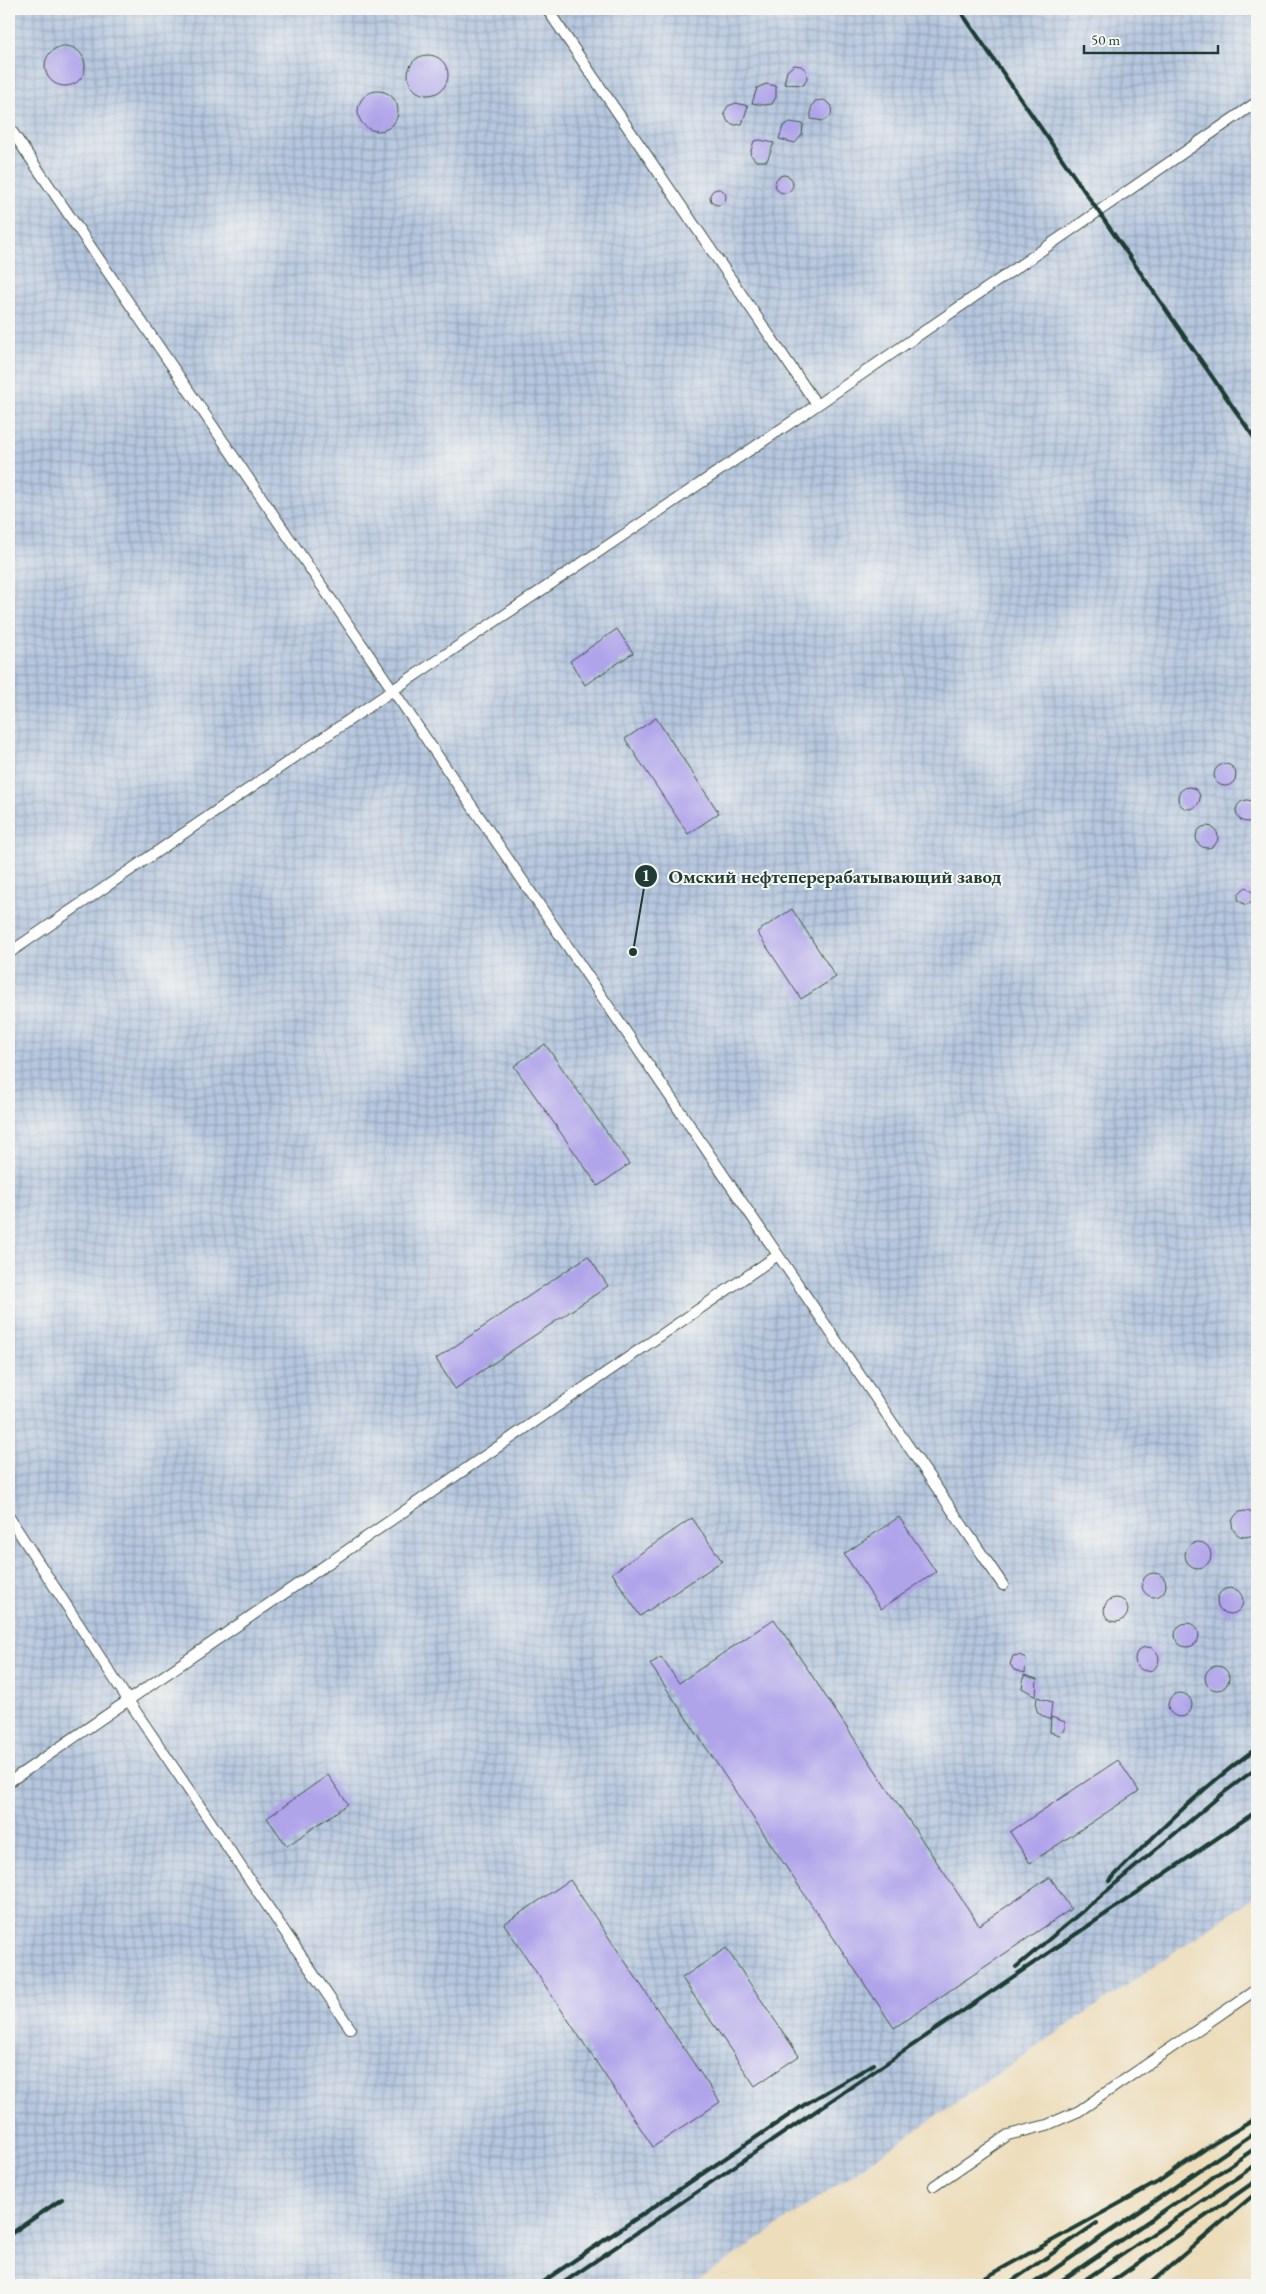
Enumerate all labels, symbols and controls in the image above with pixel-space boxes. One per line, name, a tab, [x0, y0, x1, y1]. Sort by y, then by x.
scale bar	[1084, 22, 1217, 54]
text: 50 m	[1091, 30, 1120, 49]
callout: Омский нефтеперерабатывающий завод	[633, 859, 1011, 893]
text: Омский нефтеперерабатывающий завод	[668, 864, 1002, 889]
text: 1	[642, 866, 650, 885]

